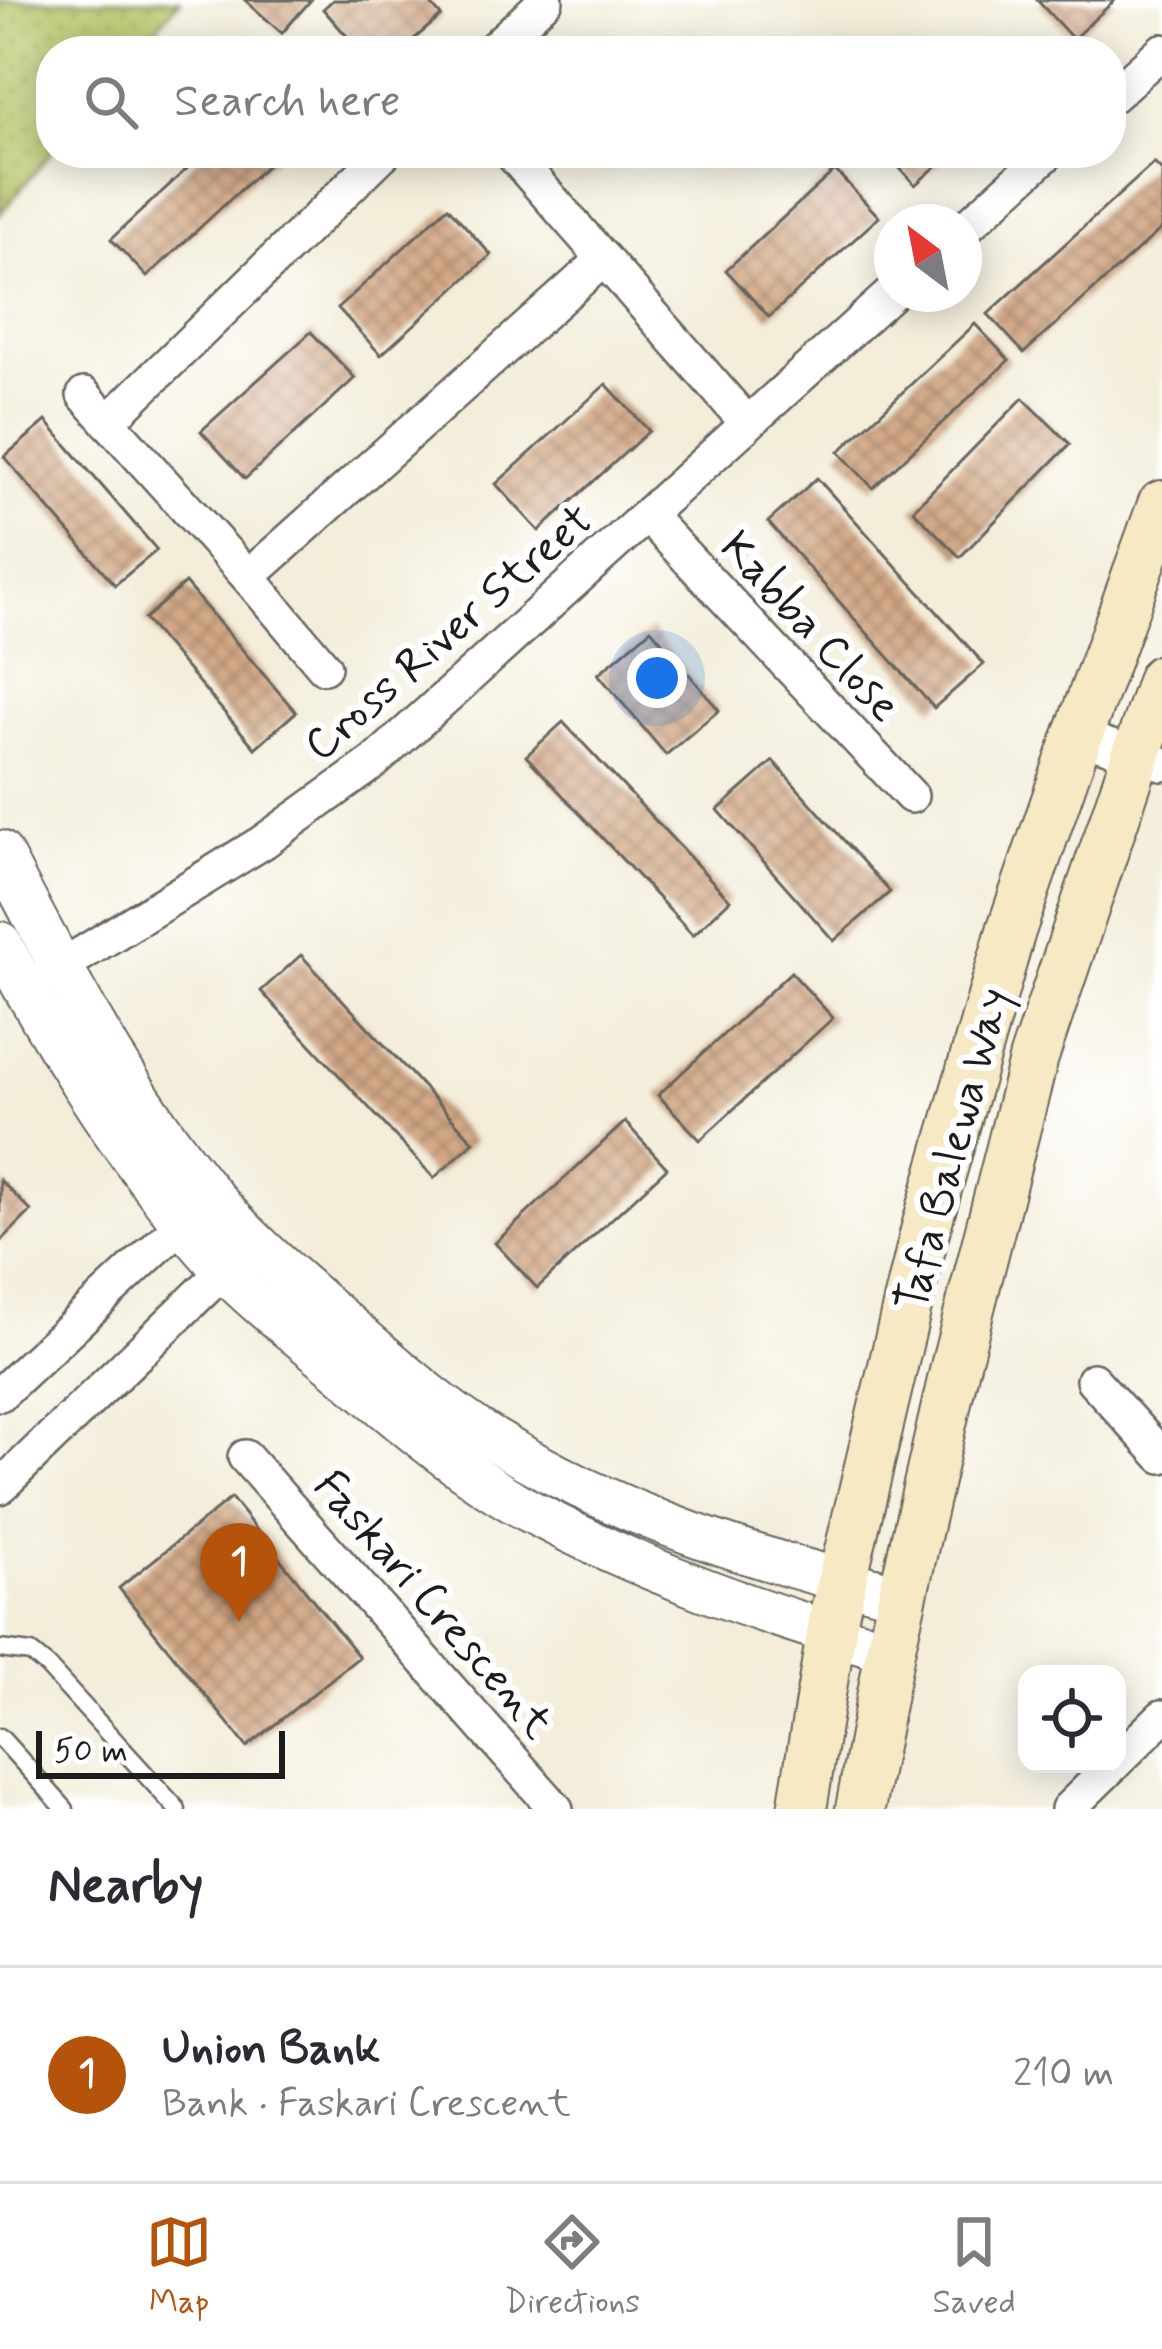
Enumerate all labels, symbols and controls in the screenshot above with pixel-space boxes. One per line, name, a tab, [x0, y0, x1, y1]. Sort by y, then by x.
search box	[36, 36, 1126, 168]
icon: search	[78, 69, 144, 135]
text: Search here	[174, 73, 401, 132]
north arrow	[874, 204, 982, 312]
street label: Cross River Street	[293, 492, 606, 775]
street label: Kabba Close	[706, 520, 913, 735]
your location	[627, 648, 687, 708]
street label: Tafa Balewa Way	[883, 982, 1026, 1318]
street label: Faskari Crescent	[299, 1459, 565, 1752]
pin: 1	[200, 1523, 278, 1622]
map controls	[1018, 1665, 1126, 1773]
button: locate	[1018, 1665, 1126, 1773]
scale bar	[36, 1725, 285, 1778]
text: 50 m	[54, 1730, 128, 1774]
text: Nearby	[48, 1854, 203, 1920]
text: Union Bank	[162, 2020, 380, 2079]
text: 1	[78, 2049, 96, 2100]
text: 210 m	[1013, 2049, 1114, 2100]
text: Bank · Faskari Crescent	[162, 2079, 571, 2130]
tab: Map	[146, 2209, 212, 2325]
tab: Directions	[504, 2209, 640, 2325]
tab: Saved	[932, 2209, 1016, 2325]

